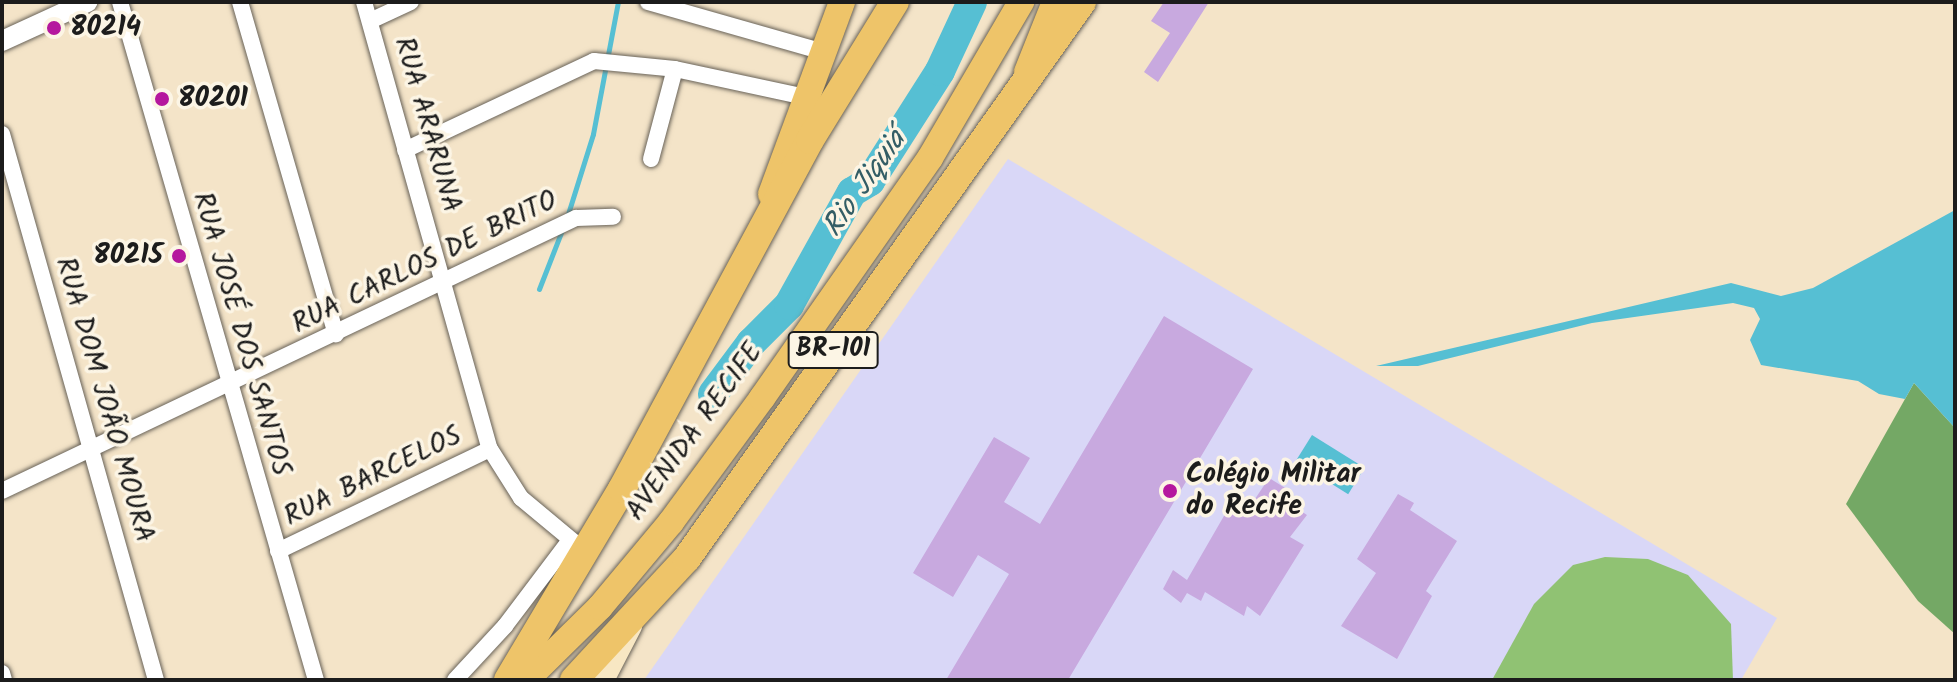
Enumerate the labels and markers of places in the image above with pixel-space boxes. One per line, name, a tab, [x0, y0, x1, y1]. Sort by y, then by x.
place label: 80214	[70, 11, 141, 45]
marker: 80214	[45, 19, 63, 37]
place label: 80201	[178, 82, 248, 116]
marker: 80201	[153, 90, 171, 108]
place label: 80215	[93, 239, 163, 273]
marker: 80215	[170, 247, 188, 265]
place label: Colégio Militar do Recife	[1186, 458, 1361, 524]
marker: Colégio Militar do Recife	[1161, 482, 1179, 500]

